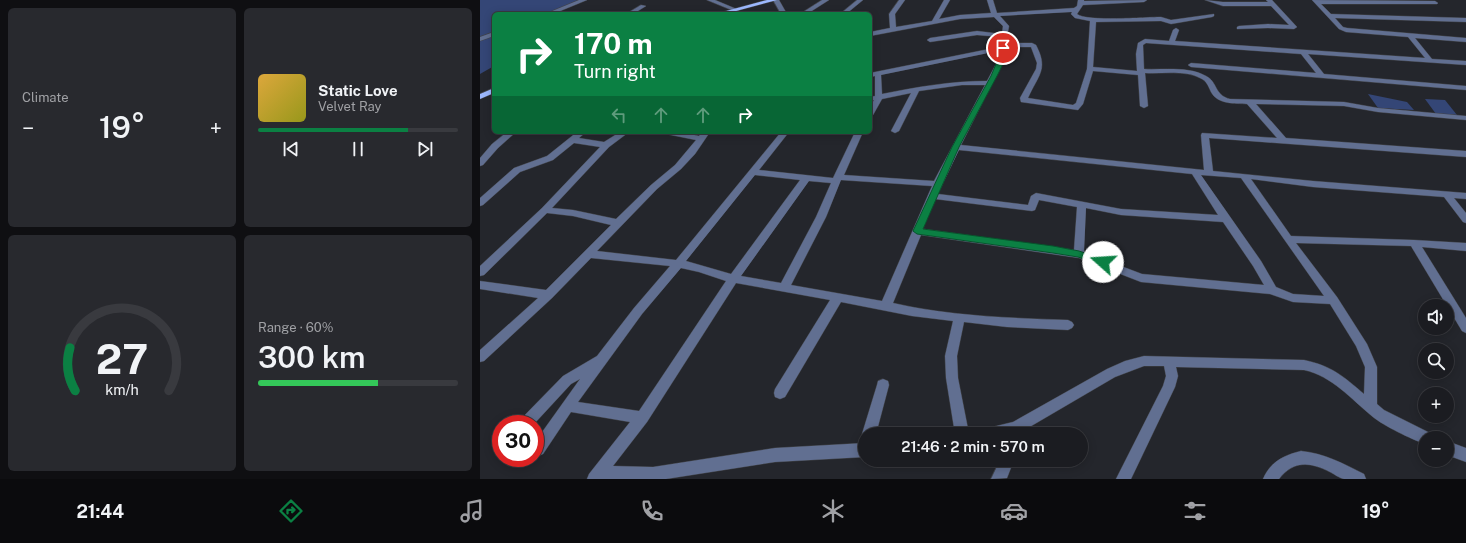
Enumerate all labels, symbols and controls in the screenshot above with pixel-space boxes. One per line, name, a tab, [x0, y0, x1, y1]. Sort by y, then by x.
text: 170 m	[574, 27, 653, 60]
icon: right	[508, 28, 560, 80]
pin	[986, 31, 1020, 65]
icon: arrive	[992, 37, 1014, 59]
text: Turn right	[574, 61, 656, 82]
text: Static Love	[318, 82, 398, 99]
text: Climate	[22, 90, 69, 105]
text: Velvet Ray	[318, 99, 382, 114]
icon: left	[608, 104, 630, 126]
icon: ahead	[650, 104, 672, 126]
icon: ahead	[692, 104, 714, 126]
icon: right	[734, 104, 756, 126]
text: 19°	[99, 109, 145, 145]
text: −	[22, 115, 34, 141]
text: +	[210, 115, 222, 141]
icon: previous	[280, 138, 302, 160]
icon: pause	[347, 138, 369, 160]
icon: next	[414, 138, 436, 160]
position arrow	[1082, 241, 1124, 283]
map controls	[1418, 299, 1454, 467]
button: sound	[1418, 299, 1454, 335]
text: Range · 60%	[258, 320, 333, 335]
text: 27	[96, 334, 148, 383]
text: 300 km	[258, 339, 366, 375]
button: search	[1418, 343, 1454, 379]
text: km/h	[105, 380, 139, 397]
button: +	[1418, 387, 1454, 423]
speed limit sign: 30	[492, 415, 544, 467]
button: −	[1418, 431, 1454, 467]
text: 21:46 · 2 min · 570 m	[901, 438, 1045, 455]
icon: directions	[277, 497, 305, 525]
icon: music	[458, 497, 486, 525]
icon: phone	[638, 497, 666, 525]
icon: climate	[819, 497, 847, 525]
icon: car	[1000, 497, 1028, 525]
icon: filters	[1181, 497, 1209, 525]
text: 21:44	[76, 501, 124, 522]
text: 19°	[1361, 501, 1390, 522]

